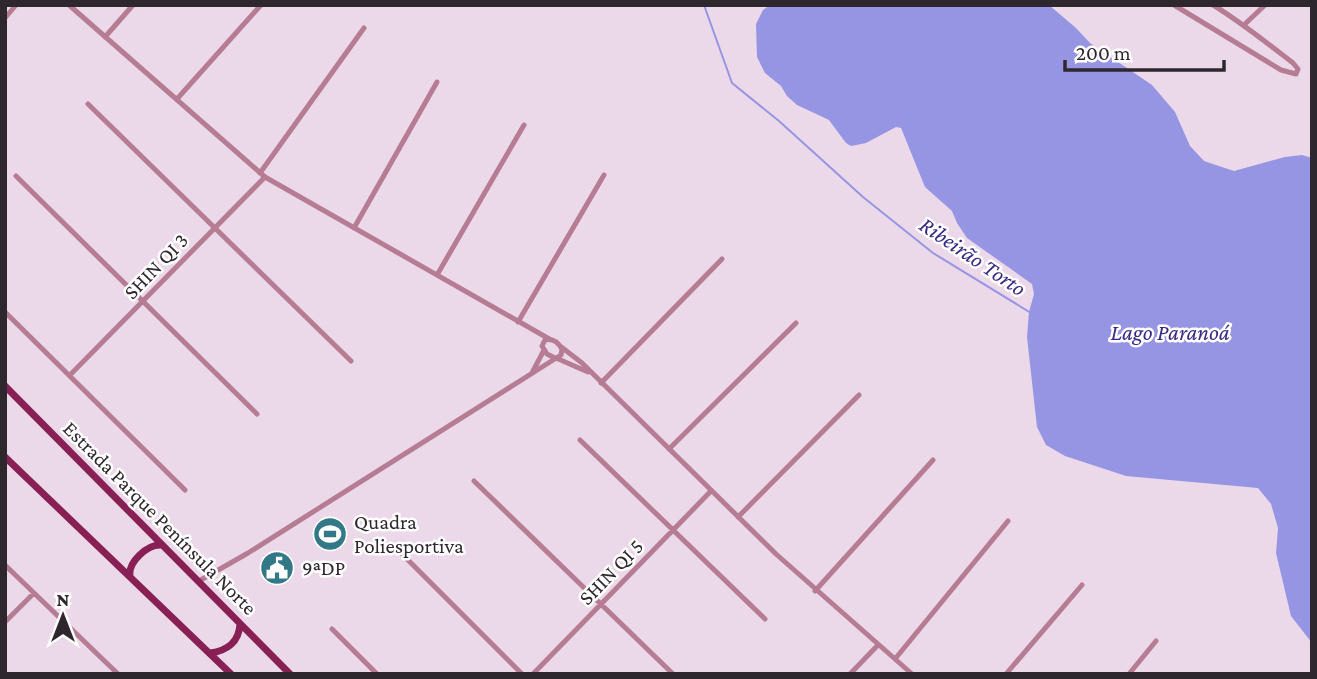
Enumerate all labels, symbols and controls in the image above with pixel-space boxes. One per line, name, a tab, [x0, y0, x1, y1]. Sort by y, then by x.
scale bar	[1065, 28, 1224, 72]
text: 200 m	[1076, 41, 1131, 65]
water label: Ribeirão Torto	[915, 211, 1031, 301]
street label: SHIN QI 3	[119, 228, 193, 304]
water label: Lago Paranoá	[1110, 319, 1230, 345]
street label: Estrada Parque Península Norte	[58, 416, 262, 620]
place label: Quadra Poliesportiva	[354, 510, 464, 558]
sports icon: Quadra Poliesportiva	[311, 515, 349, 553]
street label: SHIN QI 5	[574, 534, 648, 610]
public building icon: 9ªDP	[258, 549, 296, 587]
place label: 9ªDP	[302, 556, 345, 580]
north arrow	[28, 581, 98, 651]

